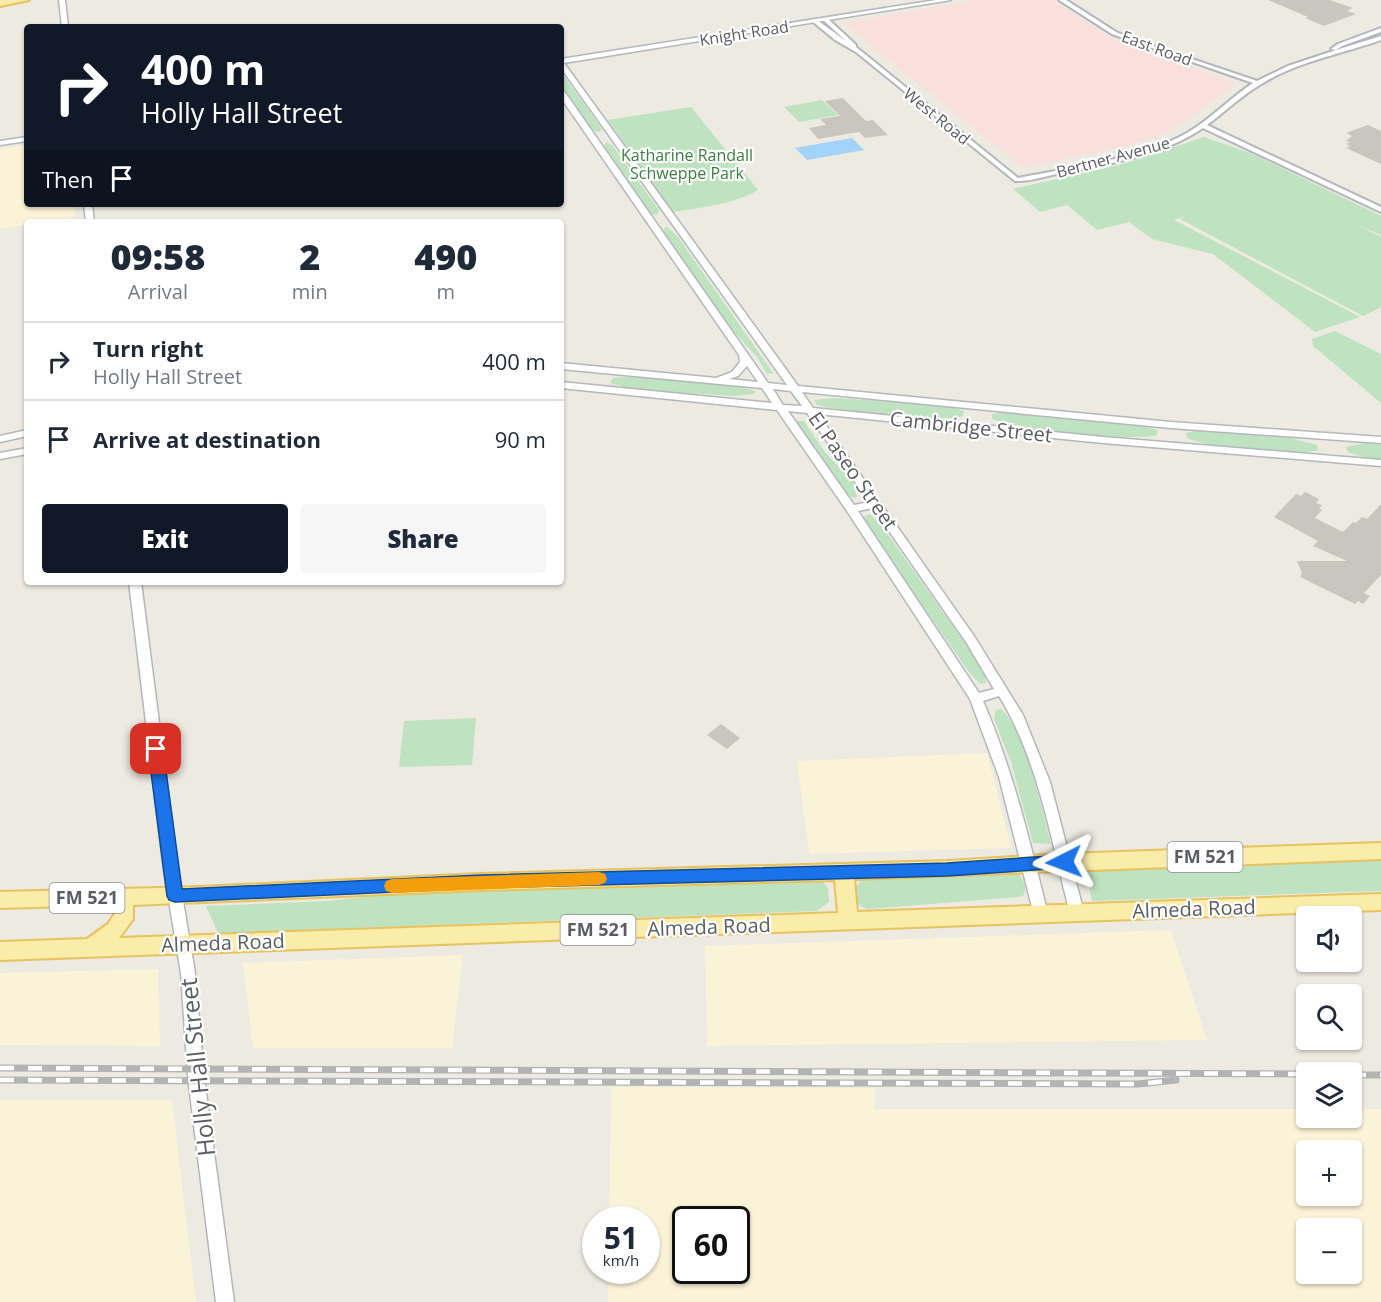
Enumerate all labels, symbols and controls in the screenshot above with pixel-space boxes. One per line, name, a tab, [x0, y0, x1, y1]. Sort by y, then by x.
street label: Knight Road	[698, 15, 790, 51]
street label: East Road	[1119, 25, 1195, 71]
text: 400 m	[141, 40, 265, 97]
icon: right	[42, 48, 120, 126]
street label: West Road	[899, 82, 975, 150]
text: Holly Hall Street	[141, 94, 342, 131]
street label: Bertner Avenue	[1054, 131, 1172, 183]
park label: Katharine Randall Schweppe Park	[621, 144, 753, 184]
icon: arrive	[105, 162, 138, 195]
text: Then	[42, 164, 93, 194]
text: 09:58	[111, 232, 205, 281]
text: 2	[299, 232, 320, 281]
text: 490	[414, 232, 477, 281]
text: Arrival	[128, 278, 188, 305]
text: min	[292, 278, 328, 305]
text: m	[437, 278, 455, 305]
text: Turn right	[93, 333, 204, 363]
icon: right	[42, 345, 75, 378]
text: 400 m	[482, 346, 546, 376]
text: Holly Hall Street	[93, 363, 242, 390]
street label: Cambridge Street	[889, 405, 1054, 448]
street label: El Paseo Street	[803, 406, 904, 535]
icon: arrive	[42, 423, 75, 456]
text: Arrive at destination	[93, 424, 321, 454]
text: 90 m	[495, 424, 546, 454]
button: Exit	[42, 504, 288, 573]
button: Share	[300, 504, 546, 573]
pin	[130, 723, 181, 774]
icon: arrive	[139, 732, 172, 765]
position arrow	[1032, 830, 1096, 894]
road number: FM 521	[1168, 842, 1242, 872]
road number: FM 521	[50, 883, 124, 913]
street label: Almeda Road	[1132, 893, 1256, 924]
map controls	[1296, 906, 1362, 1284]
button: sound	[1296, 906, 1362, 972]
street label: Almeda Road	[647, 911, 771, 942]
road number: FM 521	[560, 915, 636, 945]
street label: Almeda Road	[161, 927, 285, 958]
street label: Holly Hall Street	[171, 976, 222, 1158]
button: search	[1296, 984, 1362, 1050]
button: layers	[1296, 1062, 1362, 1128]
button: +	[1296, 1140, 1362, 1206]
speed limit sign: 60	[672, 1206, 750, 1284]
text: 51	[604, 1217, 638, 1258]
button: −	[1296, 1218, 1362, 1284]
text: km/h	[603, 1250, 639, 1270]

